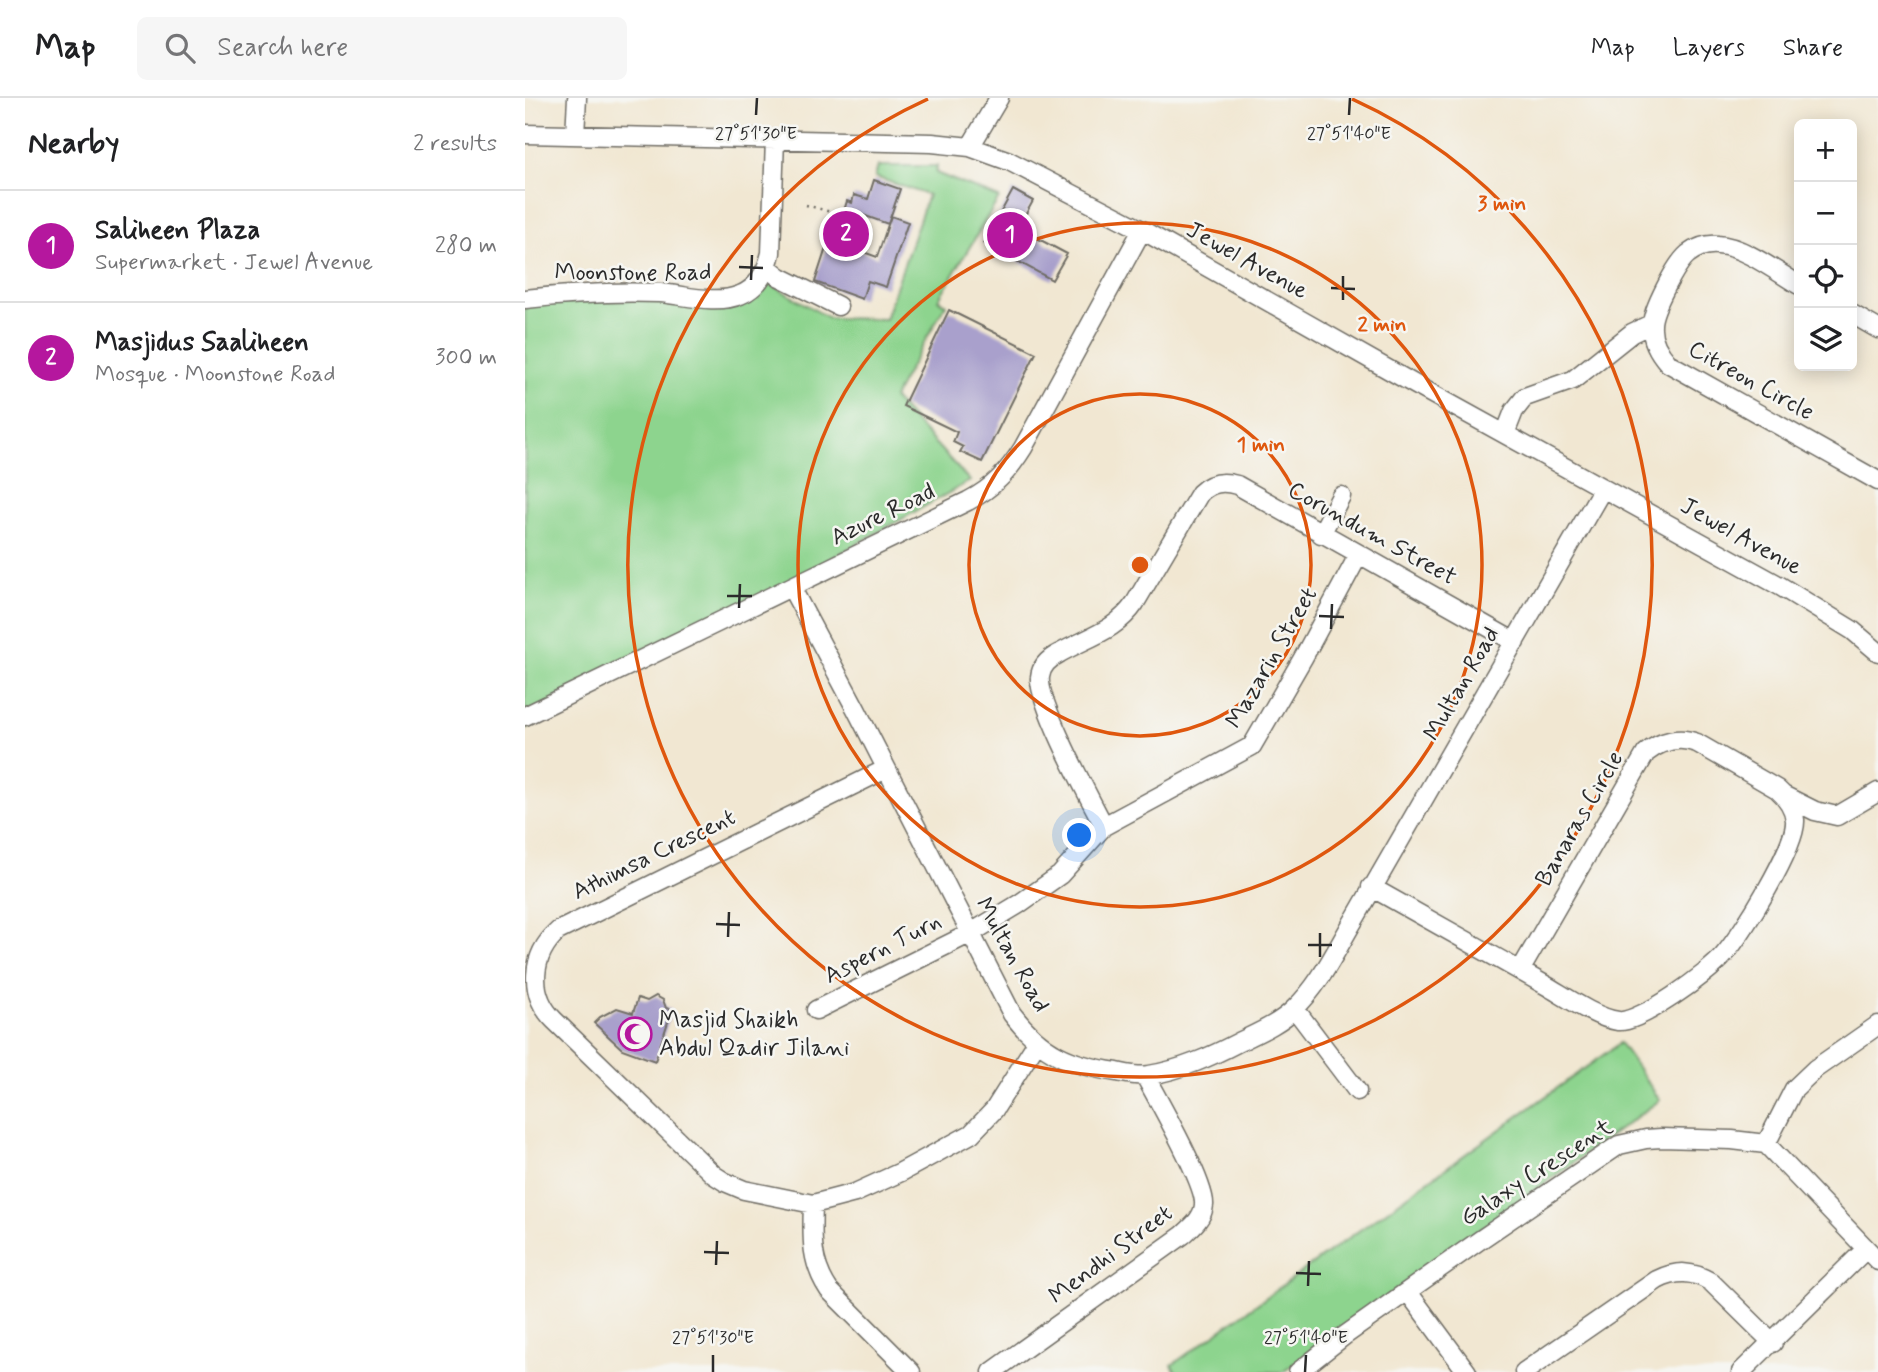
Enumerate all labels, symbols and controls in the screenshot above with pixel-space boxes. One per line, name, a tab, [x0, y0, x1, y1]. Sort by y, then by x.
search box	[137, 17, 627, 80]
text: Map	[35, 26, 95, 70]
icon: search	[161, 29, 199, 67]
text: Search here	[217, 31, 348, 65]
text: Map	[1591, 33, 1635, 64]
text: Layers	[1673, 33, 1745, 64]
text: Share	[1783, 33, 1843, 64]
map controls	[1794, 119, 1857, 371]
button: +	[1794, 119, 1857, 182]
text: 27°51'30"E	[715, 122, 797, 146]
text: 27°51'40"E	[1307, 122, 1391, 146]
text: Nearby	[28, 124, 119, 163]
text: 2 results	[413, 129, 497, 159]
button: −	[1794, 182, 1857, 245]
text: 3 min	[1478, 190, 1526, 218]
pin: 2	[823, 208, 869, 260]
pin: 1	[987, 209, 1033, 261]
text: Saliheen Plaza	[95, 214, 260, 248]
street label: Jewel Avenue	[1181, 215, 1313, 307]
text: 1	[46, 231, 56, 261]
text: 280 m	[435, 231, 497, 261]
button: locate	[1794, 245, 1857, 308]
text: Supermarket · Jewel Avenue	[95, 248, 373, 278]
street label: Moonstone Road	[554, 258, 712, 289]
button: layers	[1794, 308, 1857, 371]
text: 2 min	[1357, 311, 1407, 339]
text: Masjidus Saaliheen	[95, 326, 309, 360]
street label: Citreon Circle	[1683, 334, 1819, 428]
text: 2	[45, 343, 57, 373]
text: 300 m	[435, 343, 497, 373]
text: Mosque · Moonstone Road	[95, 360, 335, 390]
text: 1 min	[1237, 431, 1285, 459]
street label: Corundum Street	[1282, 475, 1462, 593]
street label: Azure Road	[826, 476, 940, 554]
street label: Jewel Avenue	[1675, 491, 1807, 583]
centre of rings	[1128, 553, 1152, 577]
street label: Mazarin Street	[1219, 582, 1325, 734]
street label: Multan Road	[1417, 621, 1507, 747]
street label: Banaras Circle	[1529, 746, 1631, 892]
street label: Athimsa Crescent	[567, 802, 741, 908]
your location	[1062, 818, 1096, 852]
street label: Multan Road	[968, 892, 1056, 1018]
street label: Aspern Turn	[819, 906, 947, 992]
place label: Masjid Shaikh Abdul Qadir Jilani	[659, 1005, 849, 1064]
mosque icon: Masjid Shaikh Abdul Qadir Jilani	[616, 1015, 654, 1053]
street label: Galaxy Crescent	[1455, 1112, 1619, 1234]
street label: Mendhi Street	[1043, 1198, 1179, 1312]
text: 27°51'30"E	[672, 1326, 754, 1350]
text: 27°51'40"E	[1264, 1326, 1348, 1350]

